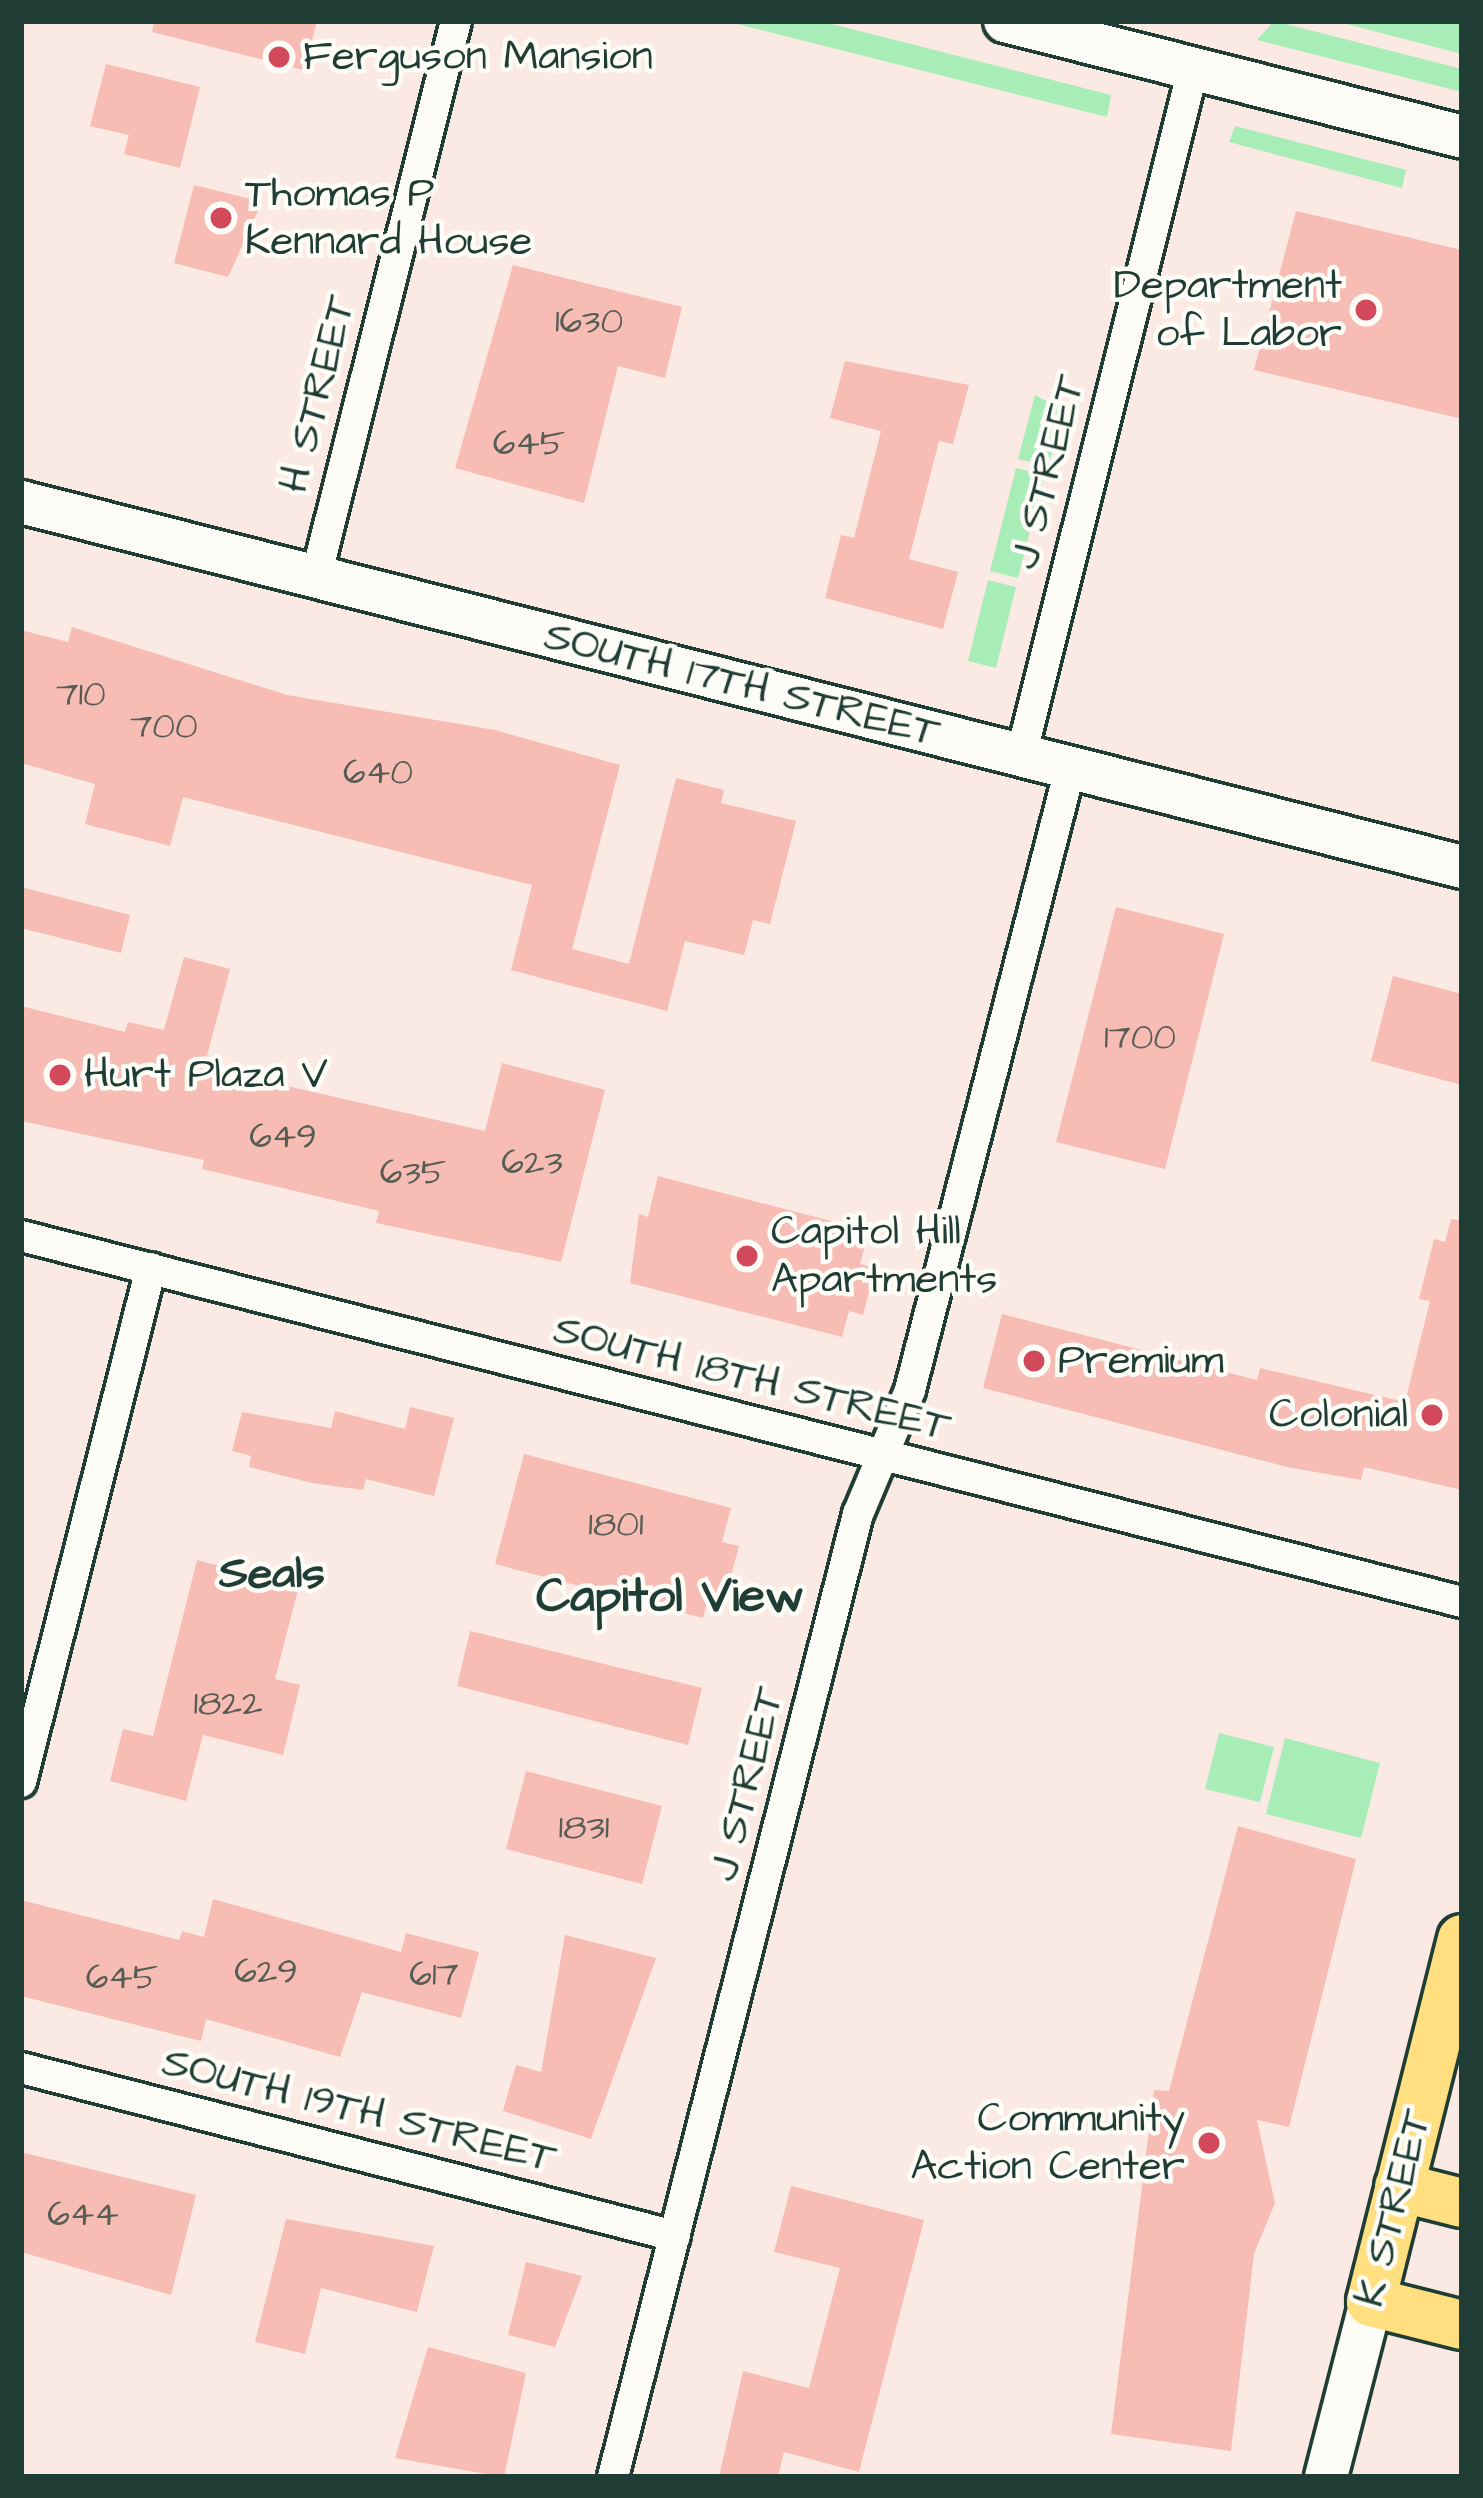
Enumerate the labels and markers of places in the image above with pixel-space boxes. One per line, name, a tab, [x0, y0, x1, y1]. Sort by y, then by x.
place label: Ferguson Mansion	[303, 32, 653, 82]
marker: Ferguson Mansion	[266, 44, 292, 70]
place label: Thomas P Kennard House	[245, 169, 532, 268]
marker: Thomas P Kennard House	[208, 205, 234, 231]
place label: Department of Labor	[1114, 261, 1342, 360]
marker: Department of Labor	[1353, 297, 1379, 323]
place label: Hurt Plaza V	[84, 1050, 328, 1100]
marker: Hurt Plaza V	[47, 1062, 73, 1088]
place label: Capitol Hill Apartments	[771, 1207, 997, 1306]
marker: Capitol Hill Apartments	[734, 1243, 760, 1269]
place label: Premium	[1058, 1336, 1224, 1386]
marker: Premium	[1021, 1348, 1047, 1374]
place label: Colonial	[1269, 1390, 1408, 1440]
marker: Colonial	[1419, 1402, 1445, 1428]
place label: Community Action Center	[910, 2094, 1185, 2192]
marker: Community Action Center	[1196, 2130, 1222, 2156]

